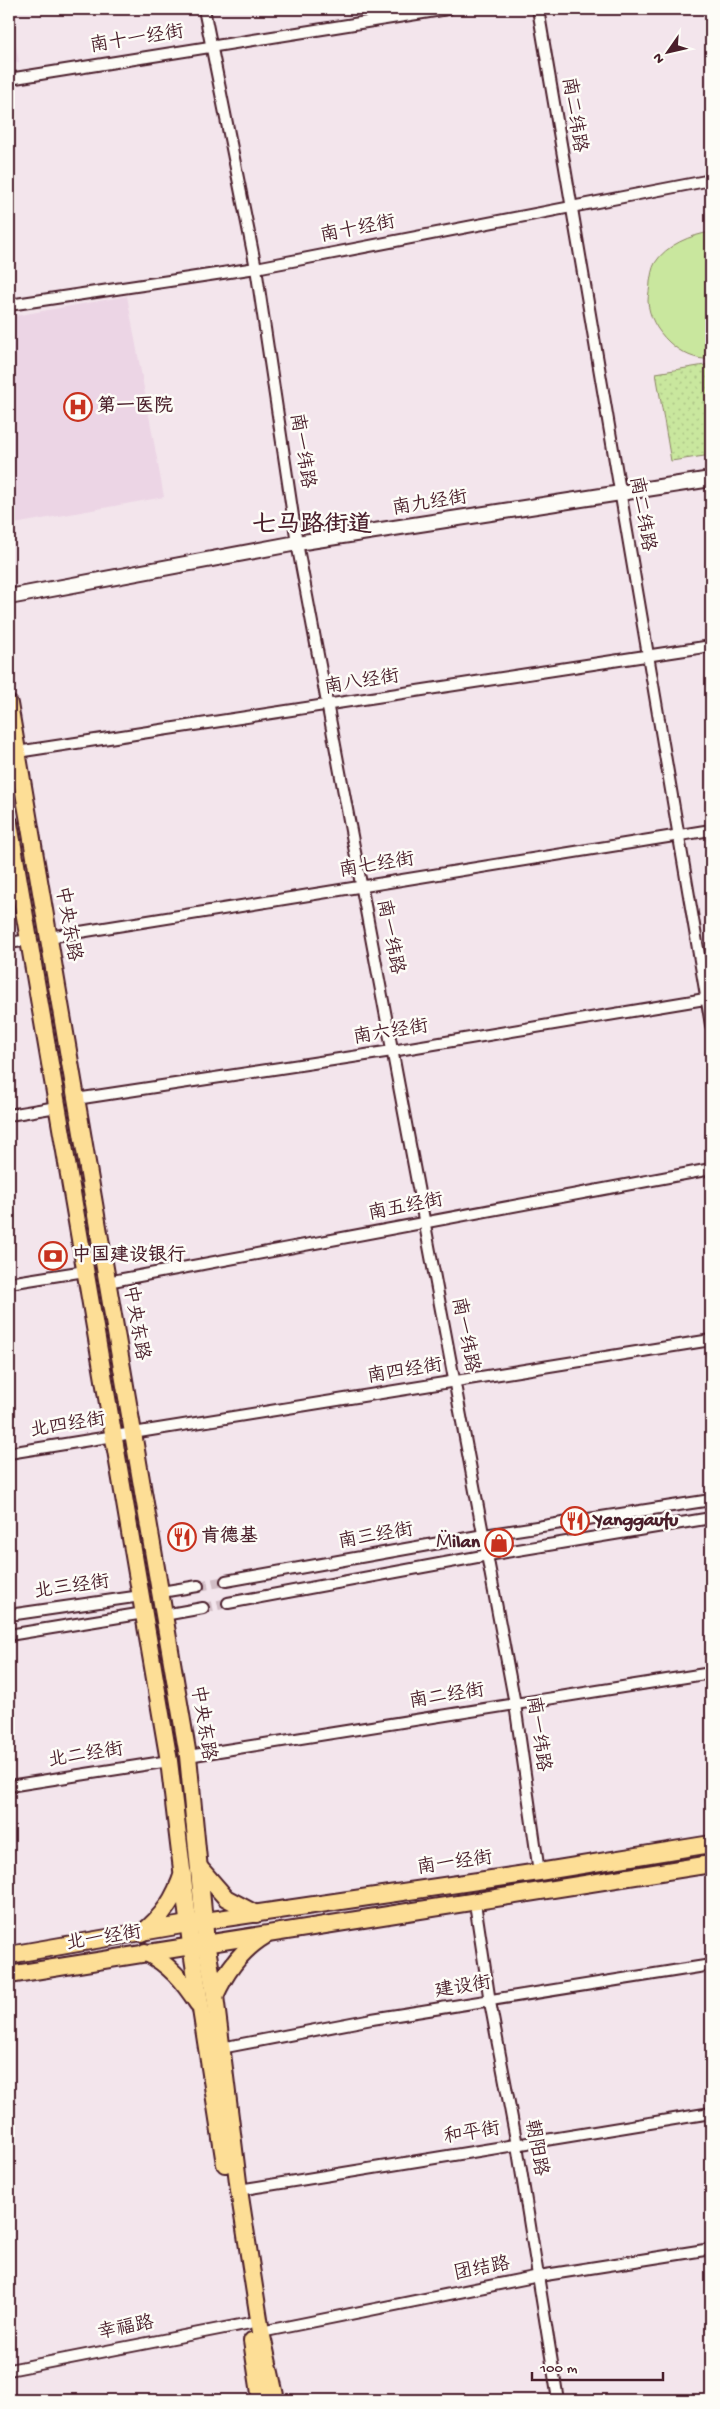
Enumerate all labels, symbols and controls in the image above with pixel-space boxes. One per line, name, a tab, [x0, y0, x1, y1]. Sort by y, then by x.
street label: 南十一经街	[88, 20, 186, 59]
north arrow	[642, 28, 692, 78]
text: N	[650, 49, 669, 66]
street label: 南二纬路	[556, 76, 591, 154]
street label: 南十经街	[318, 210, 398, 249]
hospital icon: 第一医院	[63, 392, 93, 422]
place label: 第一医院	[97, 395, 173, 419]
street label: 南一纬路	[284, 412, 319, 490]
street label: 南二纬路	[623, 474, 660, 553]
street label: 南九经街	[391, 486, 469, 521]
district label: 七马路街道	[252, 510, 372, 541]
street label: 南八经街	[323, 665, 401, 700]
street label: 南七经街	[338, 848, 416, 883]
street label: 中央东路	[49, 884, 86, 963]
street label: 南一纬路	[370, 897, 409, 977]
street label: 南六经街	[352, 1015, 430, 1050]
street label: 南五经街	[366, 1188, 446, 1227]
bank icon: 中国建设银行	[38, 1241, 68, 1271]
place label: 中国建设银行	[72, 1244, 186, 1268]
street label: 中央东路	[117, 1283, 154, 1362]
street label: 南一纬路	[445, 1295, 484, 1375]
street label: 南四经街	[366, 1354, 444, 1389]
street label: 北四经街	[29, 1408, 107, 1443]
restaurant icon: Yanggaufu	[560, 1506, 590, 1536]
place label: Yanggaufu	[592, 1510, 678, 1533]
street label: 南三经街	[336, 1518, 415, 1555]
restaurant icon: 肯德基	[167, 1522, 197, 1552]
place label: 肯德基	[201, 1525, 258, 1549]
shop icon: M̈ilan	[484, 1528, 514, 1558]
place label: M̈ilan	[436, 1529, 481, 1555]
street label: 北三经街	[33, 1570, 111, 1605]
street label: 南二经街	[408, 1679, 486, 1714]
street label: 中央东路	[185, 1684, 220, 1762]
street label: 南一纬路	[520, 1695, 555, 1773]
street label: 北二经街	[47, 1738, 125, 1773]
street label: 南一经街	[416, 1846, 494, 1881]
street label: 北一经街	[65, 1921, 143, 1956]
street label: 建设街	[433, 1971, 493, 2004]
street label: 和平街	[442, 2117, 502, 2150]
street label: 朝阳路	[519, 2118, 552, 2178]
street label: 团结路	[452, 2252, 512, 2287]
street label: 幸福路	[96, 2311, 156, 2346]
scale bar	[532, 2349, 664, 2381]
text: 100 m	[539, 2360, 578, 2378]

